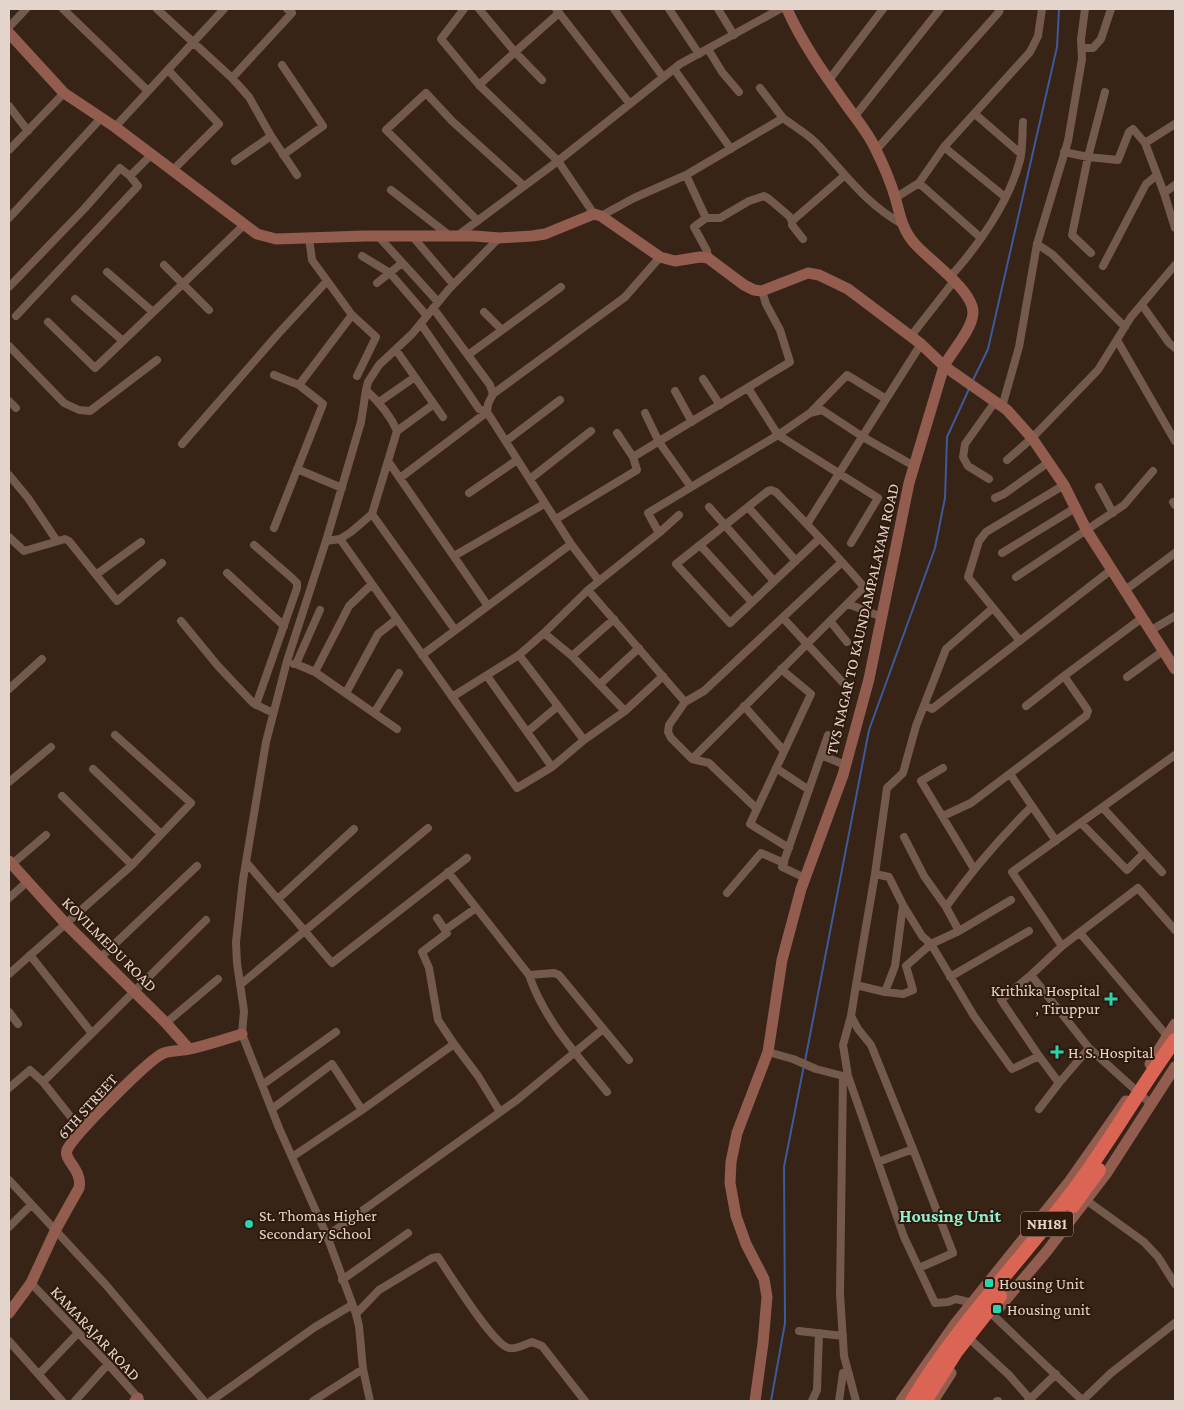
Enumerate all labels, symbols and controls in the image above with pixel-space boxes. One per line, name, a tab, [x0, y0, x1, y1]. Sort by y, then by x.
street label: TVS NAGAR TO KAUNDAMPALAYAM ROAD	[823, 482, 902, 756]
street label: KOVILMEDU ROAD	[59, 894, 160, 995]
place label: Krithika Hospital , Tiruppur	[991, 982, 1100, 1018]
marker: Krithika Hospital , Tiruppur	[1104, 992, 1118, 1006]
place label: H. S. Hospital	[1068, 1044, 1153, 1062]
marker: H. S. Hospital	[1050, 1045, 1064, 1059]
street label: 6TH STREET	[54, 1070, 121, 1142]
district label: Housing Unit	[899, 1206, 1001, 1226]
place label: St. Thomas Higher Secondary School	[259, 1207, 377, 1243]
road number: NH181	[1021, 1212, 1073, 1236]
marker: St. Thomas Higher Secondary School	[243, 1218, 255, 1230]
place label: Housing Unit	[999, 1275, 1085, 1293]
marker: Housing Unit	[983, 1277, 995, 1289]
street label: KAMARAJAR ROAD	[47, 1283, 144, 1385]
place label: Housing unit	[1007, 1301, 1091, 1319]
marker: Housing unit	[991, 1303, 1003, 1315]

